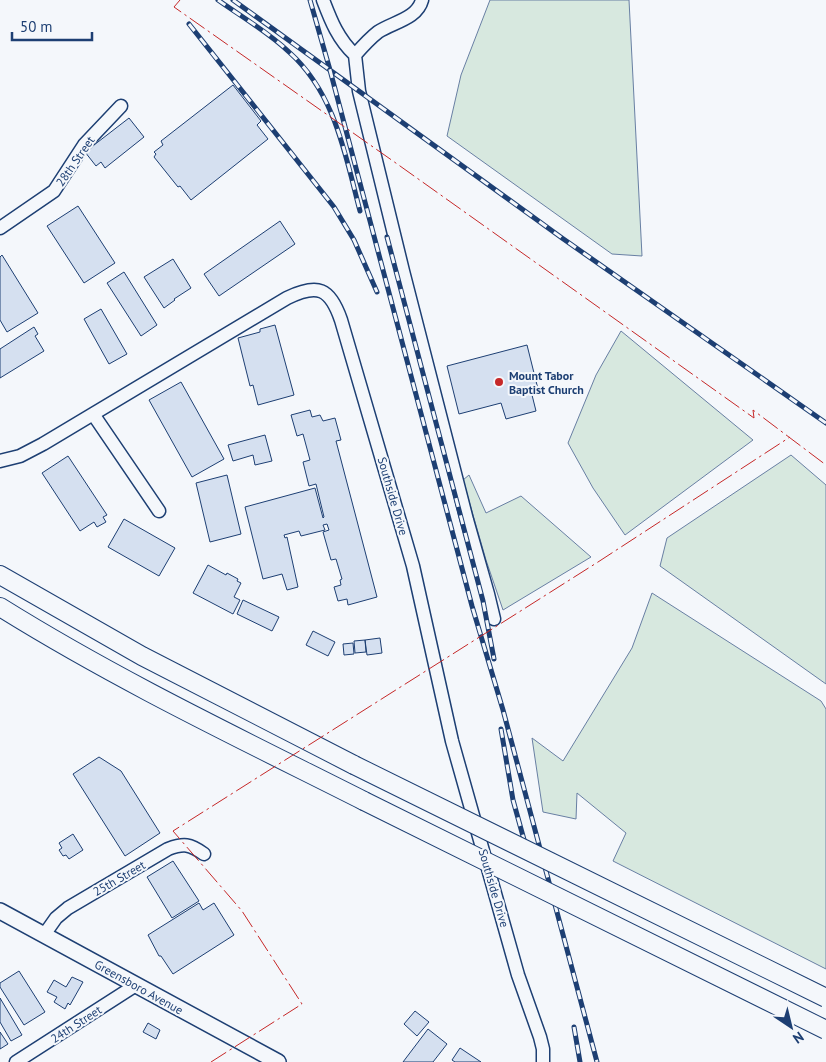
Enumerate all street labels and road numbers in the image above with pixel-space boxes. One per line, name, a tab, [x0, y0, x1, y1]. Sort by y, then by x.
street label: 28th Street	[52, 133, 98, 189]
street label: Southside Drive	[375, 455, 411, 537]
street label: Southside Drive	[476, 847, 512, 929]
street label: 25th Street	[90, 857, 148, 899]
street label: Greensboro Avenue	[92, 956, 186, 1018]
street label: 24th Street	[48, 1002, 104, 1046]

